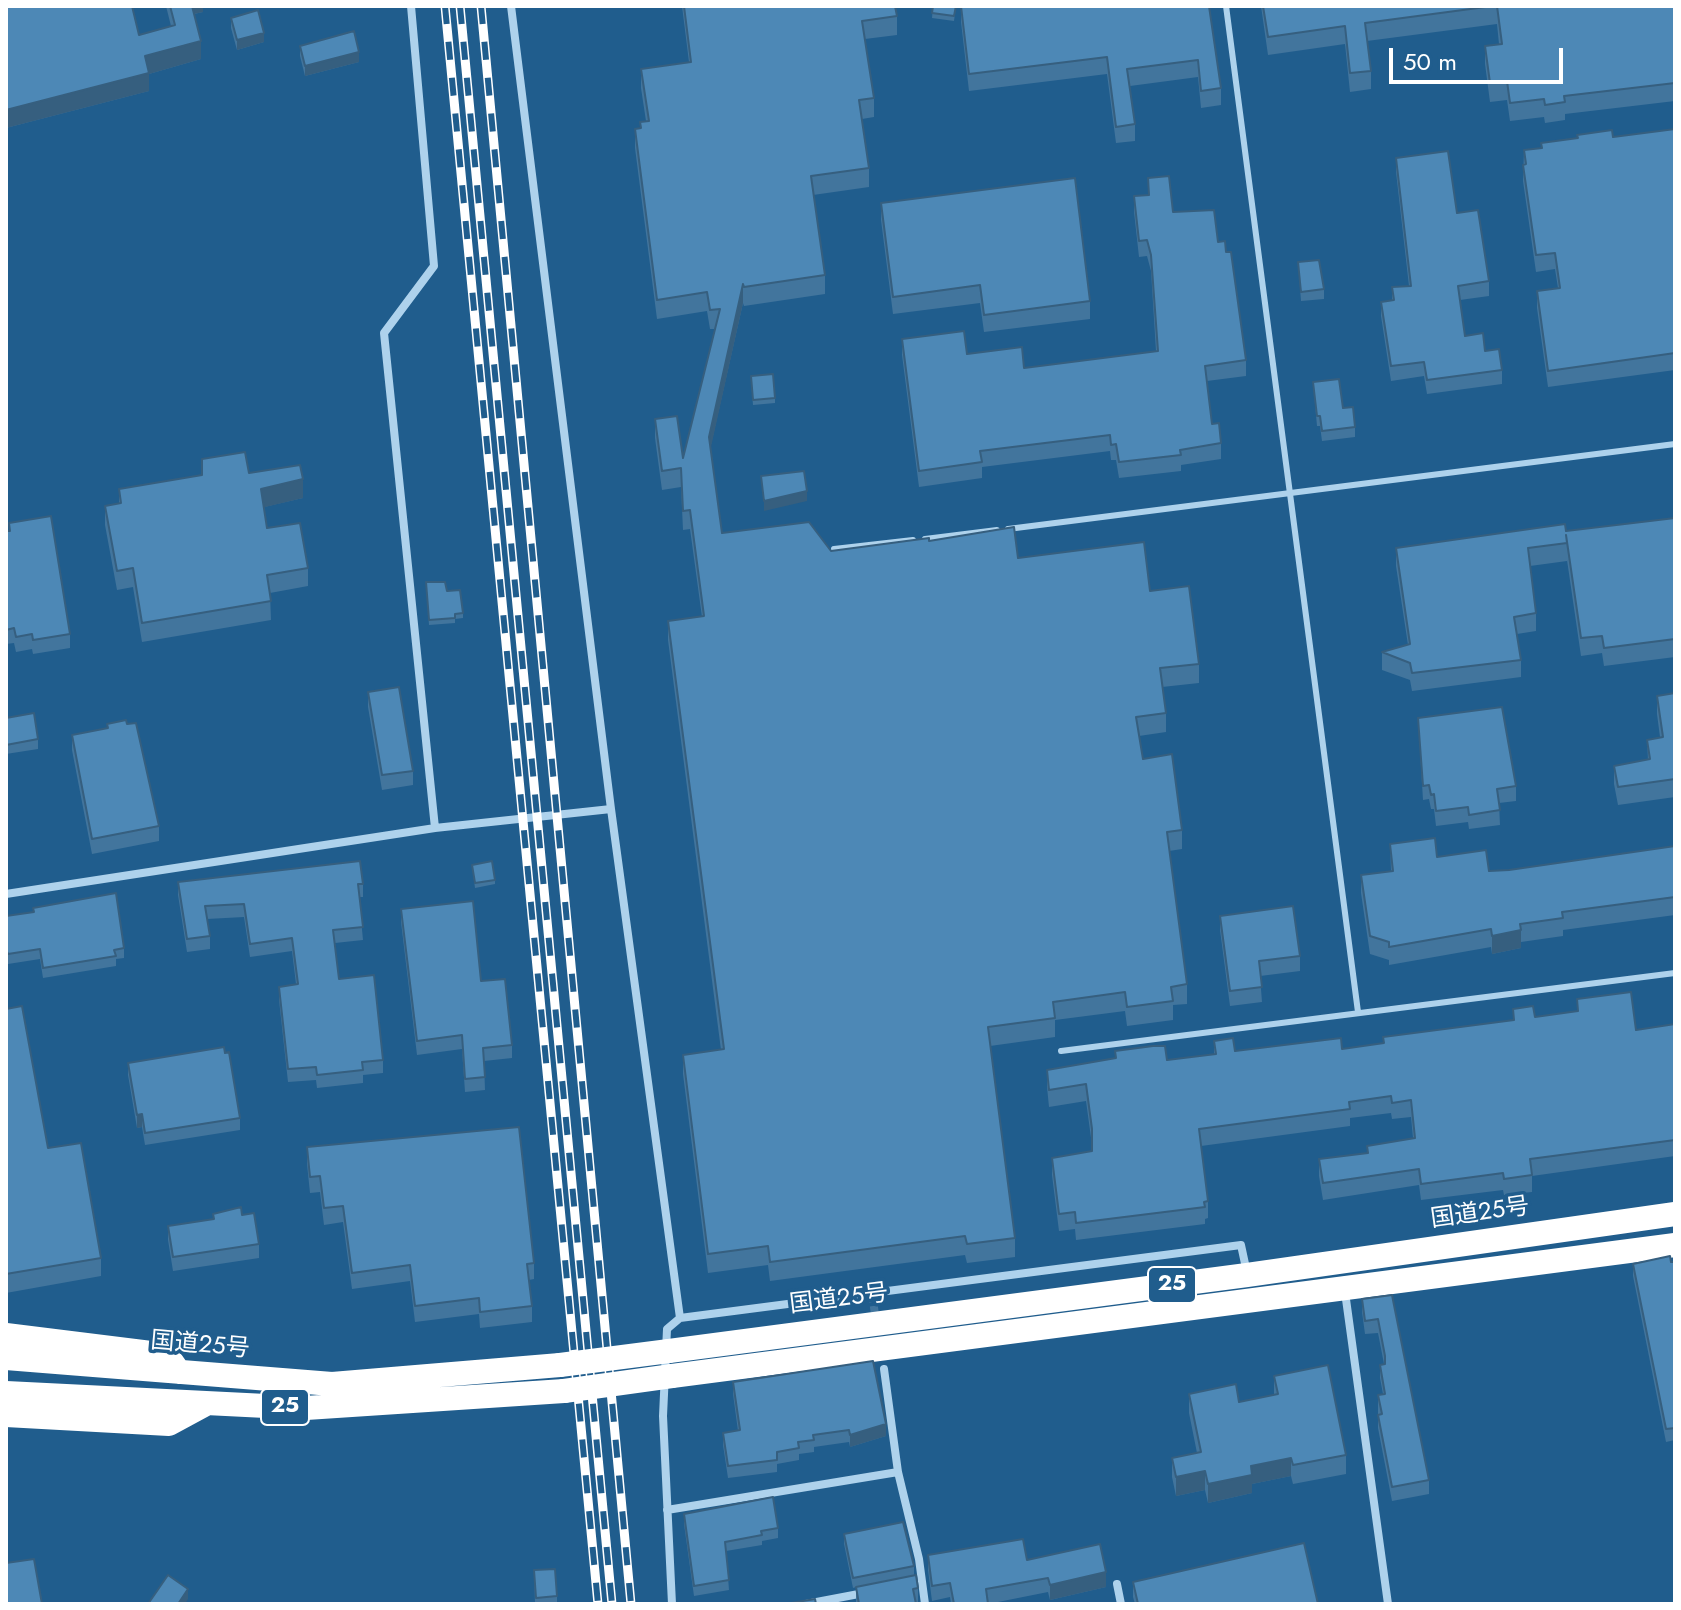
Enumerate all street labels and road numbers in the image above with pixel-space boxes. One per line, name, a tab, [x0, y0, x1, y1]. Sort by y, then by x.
street label: 国道25号	[1429, 1193, 1531, 1235]
road number: 25	[1148, 1267, 1196, 1303]
street label: 国道25号	[788, 1280, 890, 1320]
street label: 国道25号	[149, 1327, 251, 1365]
road number: 25	[261, 1389, 309, 1425]

